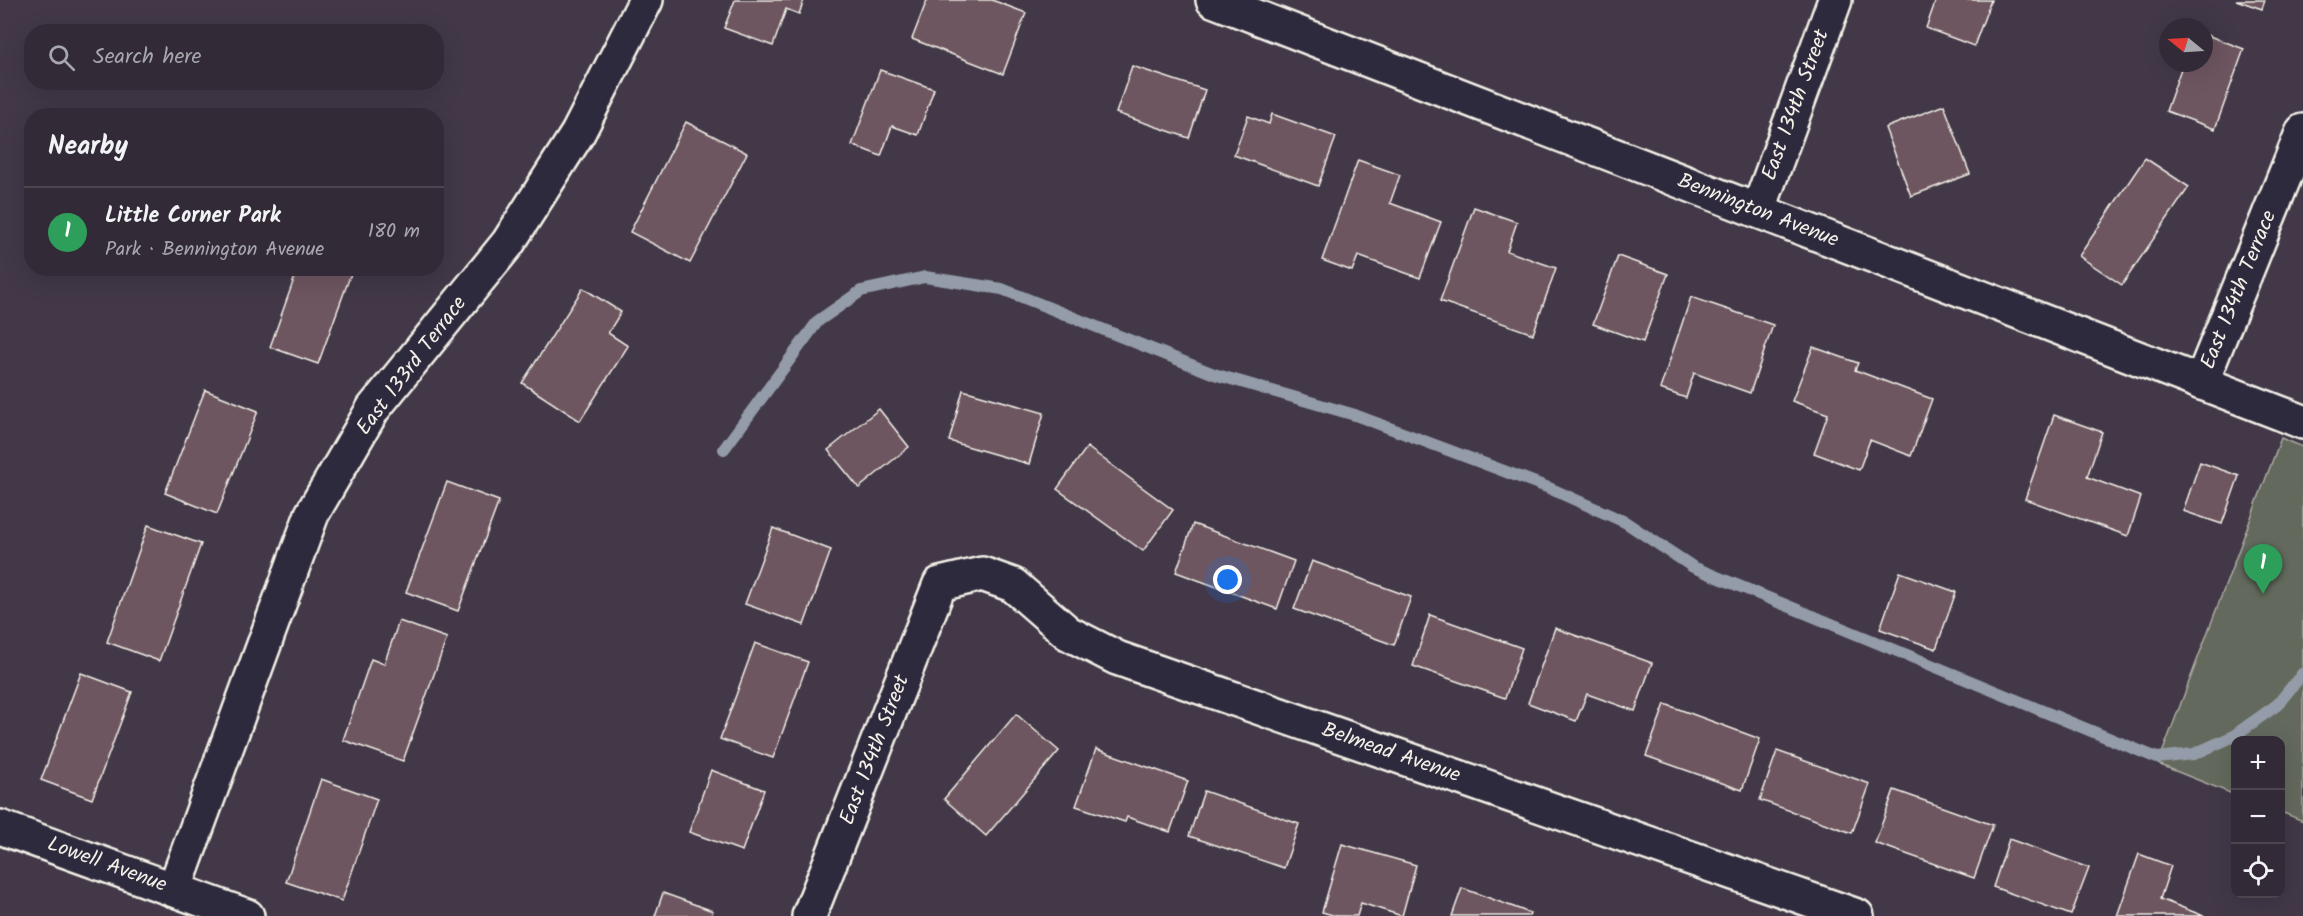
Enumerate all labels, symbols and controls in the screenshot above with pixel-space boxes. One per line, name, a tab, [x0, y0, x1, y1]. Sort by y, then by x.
north arrow	[2159, 18, 2213, 72]
search box	[24, 24, 444, 90]
street label: East 134th Street	[1753, 24, 1839, 185]
text: Search here	[93, 40, 201, 75]
icon: search	[45, 41, 78, 74]
text: Nearby	[48, 126, 128, 168]
street label: Bennington Avenue	[1673, 165, 1844, 257]
text: Little Corner Park	[105, 199, 281, 234]
street label: East 134th Terrace	[2192, 205, 2286, 374]
text: 1	[64, 216, 71, 248]
text: 180 m	[368, 216, 420, 248]
text: Park · Bennington Avenue	[105, 234, 324, 266]
street label: East 133rd Terrace	[348, 289, 476, 443]
pin: 1	[2244, 544, 2282, 594]
your location	[1213, 565, 1242, 594]
street label: East 134th Street	[831, 669, 919, 830]
street label: Belmead Avenue	[1317, 714, 1465, 792]
map controls	[2231, 736, 2285, 898]
button: +	[2231, 736, 2285, 790]
button: −	[2231, 790, 2285, 844]
street label: Lowell Avenue	[43, 828, 172, 902]
button: locate	[2231, 844, 2285, 898]

